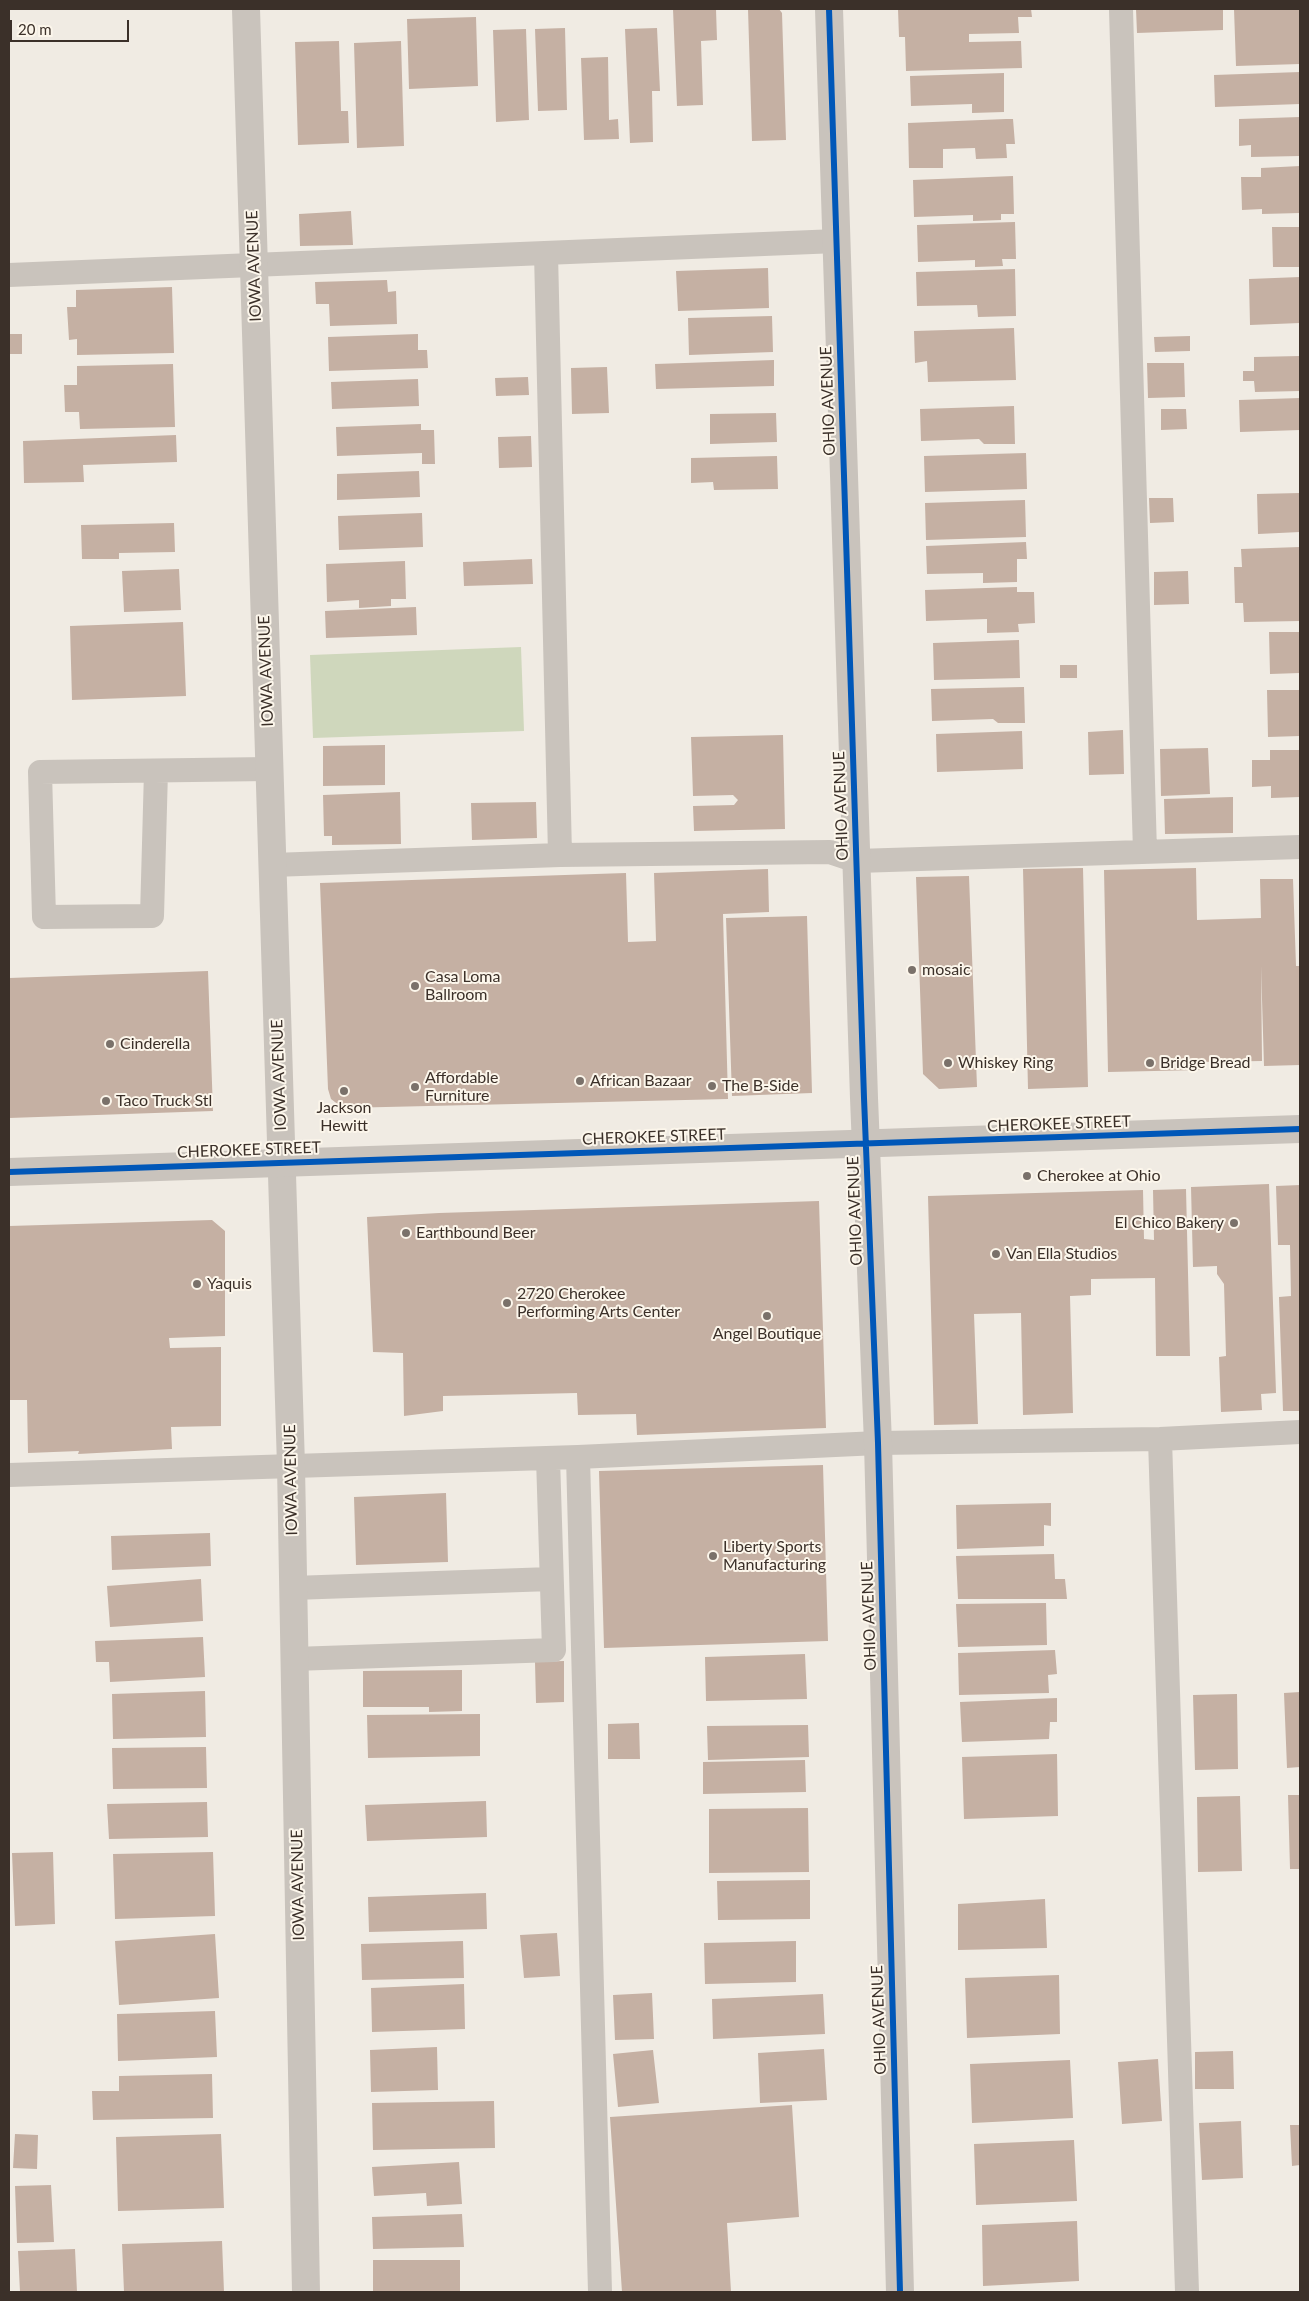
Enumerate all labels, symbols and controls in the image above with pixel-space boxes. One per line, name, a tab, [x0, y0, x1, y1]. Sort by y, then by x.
scale bar	[12, 10, 131, 42]
text: 20 m	[18, 20, 52, 38]
street label: IOWA AVENUE	[242, 210, 266, 322]
street label: OHIO AVENUE	[816, 346, 840, 456]
street label: IOWA AVENUE	[254, 615, 278, 727]
street label: OHIO AVENUE	[829, 751, 853, 861]
place label: mosaic	[922, 960, 971, 980]
marker: mosaic	[906, 964, 918, 976]
place label: Casa Loma Ballroom	[425, 967, 500, 1005]
marker: Casa Loma Ballroom	[409, 980, 421, 992]
street label: IOWA AVENUE	[267, 1019, 291, 1131]
place label: Cinderella	[120, 1034, 190, 1054]
marker: Cinderella	[104, 1038, 116, 1050]
place label: Whiskey Ring	[958, 1053, 1053, 1073]
place label: Bridge Bread	[1160, 1053, 1251, 1073]
marker: Whiskey Ring	[942, 1057, 954, 1069]
marker: Bridge Bread	[1144, 1057, 1156, 1069]
place label: Affordable Furniture	[425, 1068, 499, 1106]
place label: African Bazaar	[590, 1071, 691, 1091]
marker: African Bazaar	[574, 1075, 586, 1087]
place label: The B-Side	[722, 1076, 799, 1096]
marker: The B-Side	[706, 1080, 718, 1092]
marker: Affordable Furniture	[409, 1081, 421, 1093]
marker: Jackson Hewitt	[338, 1085, 350, 1097]
place label: Taco Truck Stl	[116, 1091, 212, 1111]
marker: Taco Truck Stl	[100, 1095, 112, 1107]
place label: Jackson Hewitt	[316, 1098, 372, 1136]
street label: CHEROKEE STREET	[987, 1112, 1131, 1136]
street label: CHEROKEE STREET	[582, 1125, 726, 1149]
street label: CHEROKEE STREET	[177, 1138, 321, 1162]
street label: OHIO AVENUE	[843, 1156, 867, 1266]
place label: Cherokee at Ohio	[1037, 1166, 1160, 1186]
marker: Cherokee at Ohio	[1021, 1170, 1033, 1182]
place label: El Chico Bakery	[1114, 1213, 1224, 1233]
marker: El Chico Bakery	[1228, 1217, 1240, 1229]
place label: Earthbound Beer	[416, 1223, 535, 1243]
marker: Earthbound Beer	[400, 1227, 412, 1239]
place label: Van Ella Studios	[1006, 1244, 1117, 1264]
marker: Van Ella Studios	[990, 1248, 1002, 1260]
place label: Yaquis	[207, 1274, 252, 1294]
marker: Yaquis	[191, 1278, 203, 1290]
place label: 2720 Cherokee Performing Arts Center	[517, 1284, 680, 1322]
marker: 2720 Cherokee Performing Arts Center	[501, 1297, 513, 1309]
marker: Angel Boutique	[761, 1310, 773, 1322]
place label: Angel Boutique	[713, 1324, 821, 1344]
street label: IOWA AVENUE	[280, 1424, 302, 1536]
place label: Liberty Sports Manufacturing	[723, 1537, 826, 1575]
marker: Liberty Sports Manufacturing	[707, 1550, 719, 1562]
street label: OHIO AVENUE	[857, 1561, 881, 1671]
street label: IOWA AVENUE	[287, 1829, 309, 1941]
street label: OHIO AVENUE	[867, 1965, 891, 2075]

